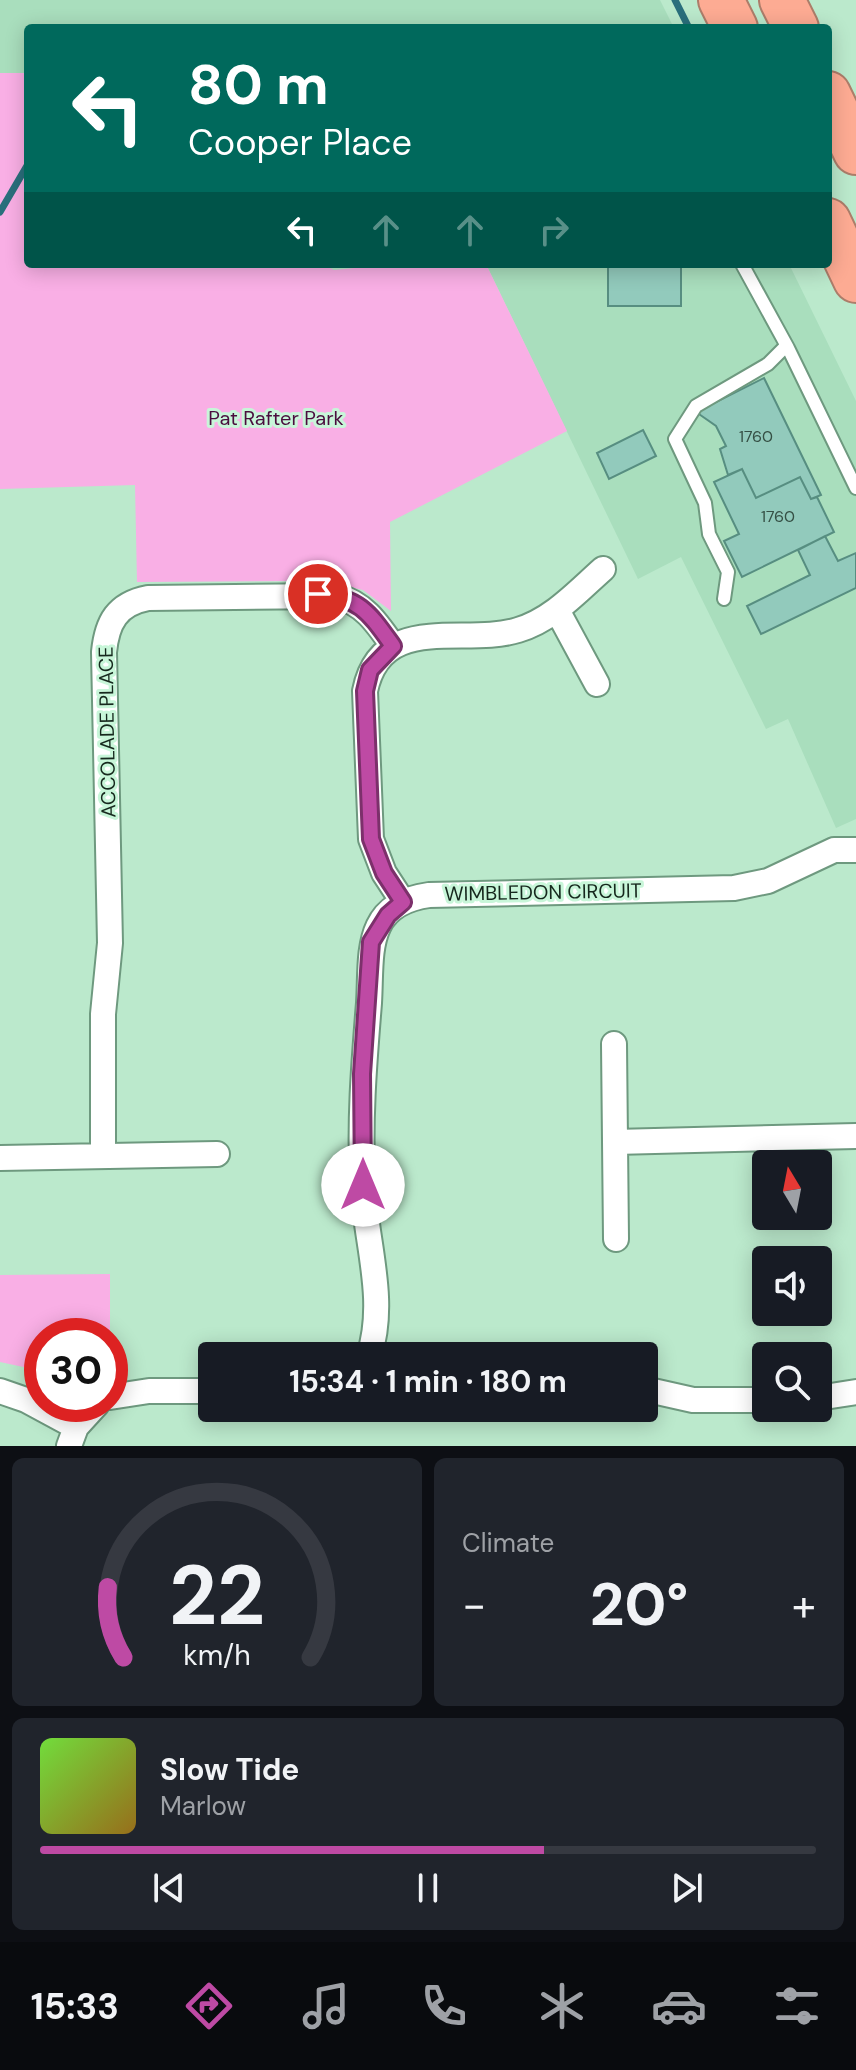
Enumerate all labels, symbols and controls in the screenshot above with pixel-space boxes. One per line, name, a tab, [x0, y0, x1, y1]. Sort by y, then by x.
text: 80 m	[188, 48, 329, 121]
icon: left	[56, 56, 160, 160]
text: Cooper Place	[188, 119, 412, 166]
icon: left	[280, 208, 324, 252]
icon: ahead	[364, 208, 408, 252]
icon: ahead	[448, 208, 492, 252]
icon: right	[532, 208, 576, 252]
park label: Pat Rafter Park	[208, 405, 344, 431]
house number: 1760	[739, 426, 773, 447]
house number: 1760	[761, 506, 795, 527]
pin	[284, 560, 352, 628]
icon: arrive	[296, 572, 340, 616]
street label: ACCOLADE PLACE	[93, 646, 121, 818]
street label: WIMBLEDON CIRCUIT	[444, 877, 642, 907]
position arrow	[321, 1143, 405, 1227]
north arrow	[752, 1150, 832, 1230]
map controls	[752, 1150, 832, 1422]
button: sound	[752, 1246, 832, 1326]
speed limit sign: 30	[24, 1318, 128, 1422]
button: search	[752, 1342, 832, 1422]
text: 15:34 · 1 min · 180 m	[289, 1362, 567, 1401]
text: Climate	[462, 1526, 554, 1560]
text: 22	[169, 1541, 265, 1650]
text: 20°	[590, 1565, 688, 1644]
text: −	[462, 1576, 486, 1634]
text: +	[792, 1576, 816, 1634]
text: km/h	[183, 1637, 251, 1674]
text: Slow Tide	[160, 1750, 299, 1789]
text: Marlow	[160, 1789, 246, 1823]
icon: previous	[147, 1866, 191, 1910]
icon: pause	[406, 1866, 450, 1910]
icon: next	[665, 1866, 709, 1910]
icon: directions	[181, 1978, 237, 2034]
icon: music	[298, 1978, 354, 2034]
icon: phone	[416, 1978, 472, 2034]
icon: climate	[534, 1978, 590, 2034]
icon: car	[651, 1978, 707, 2034]
icon: filters	[769, 1978, 825, 2034]
text: 15:33	[31, 1983, 119, 2030]

